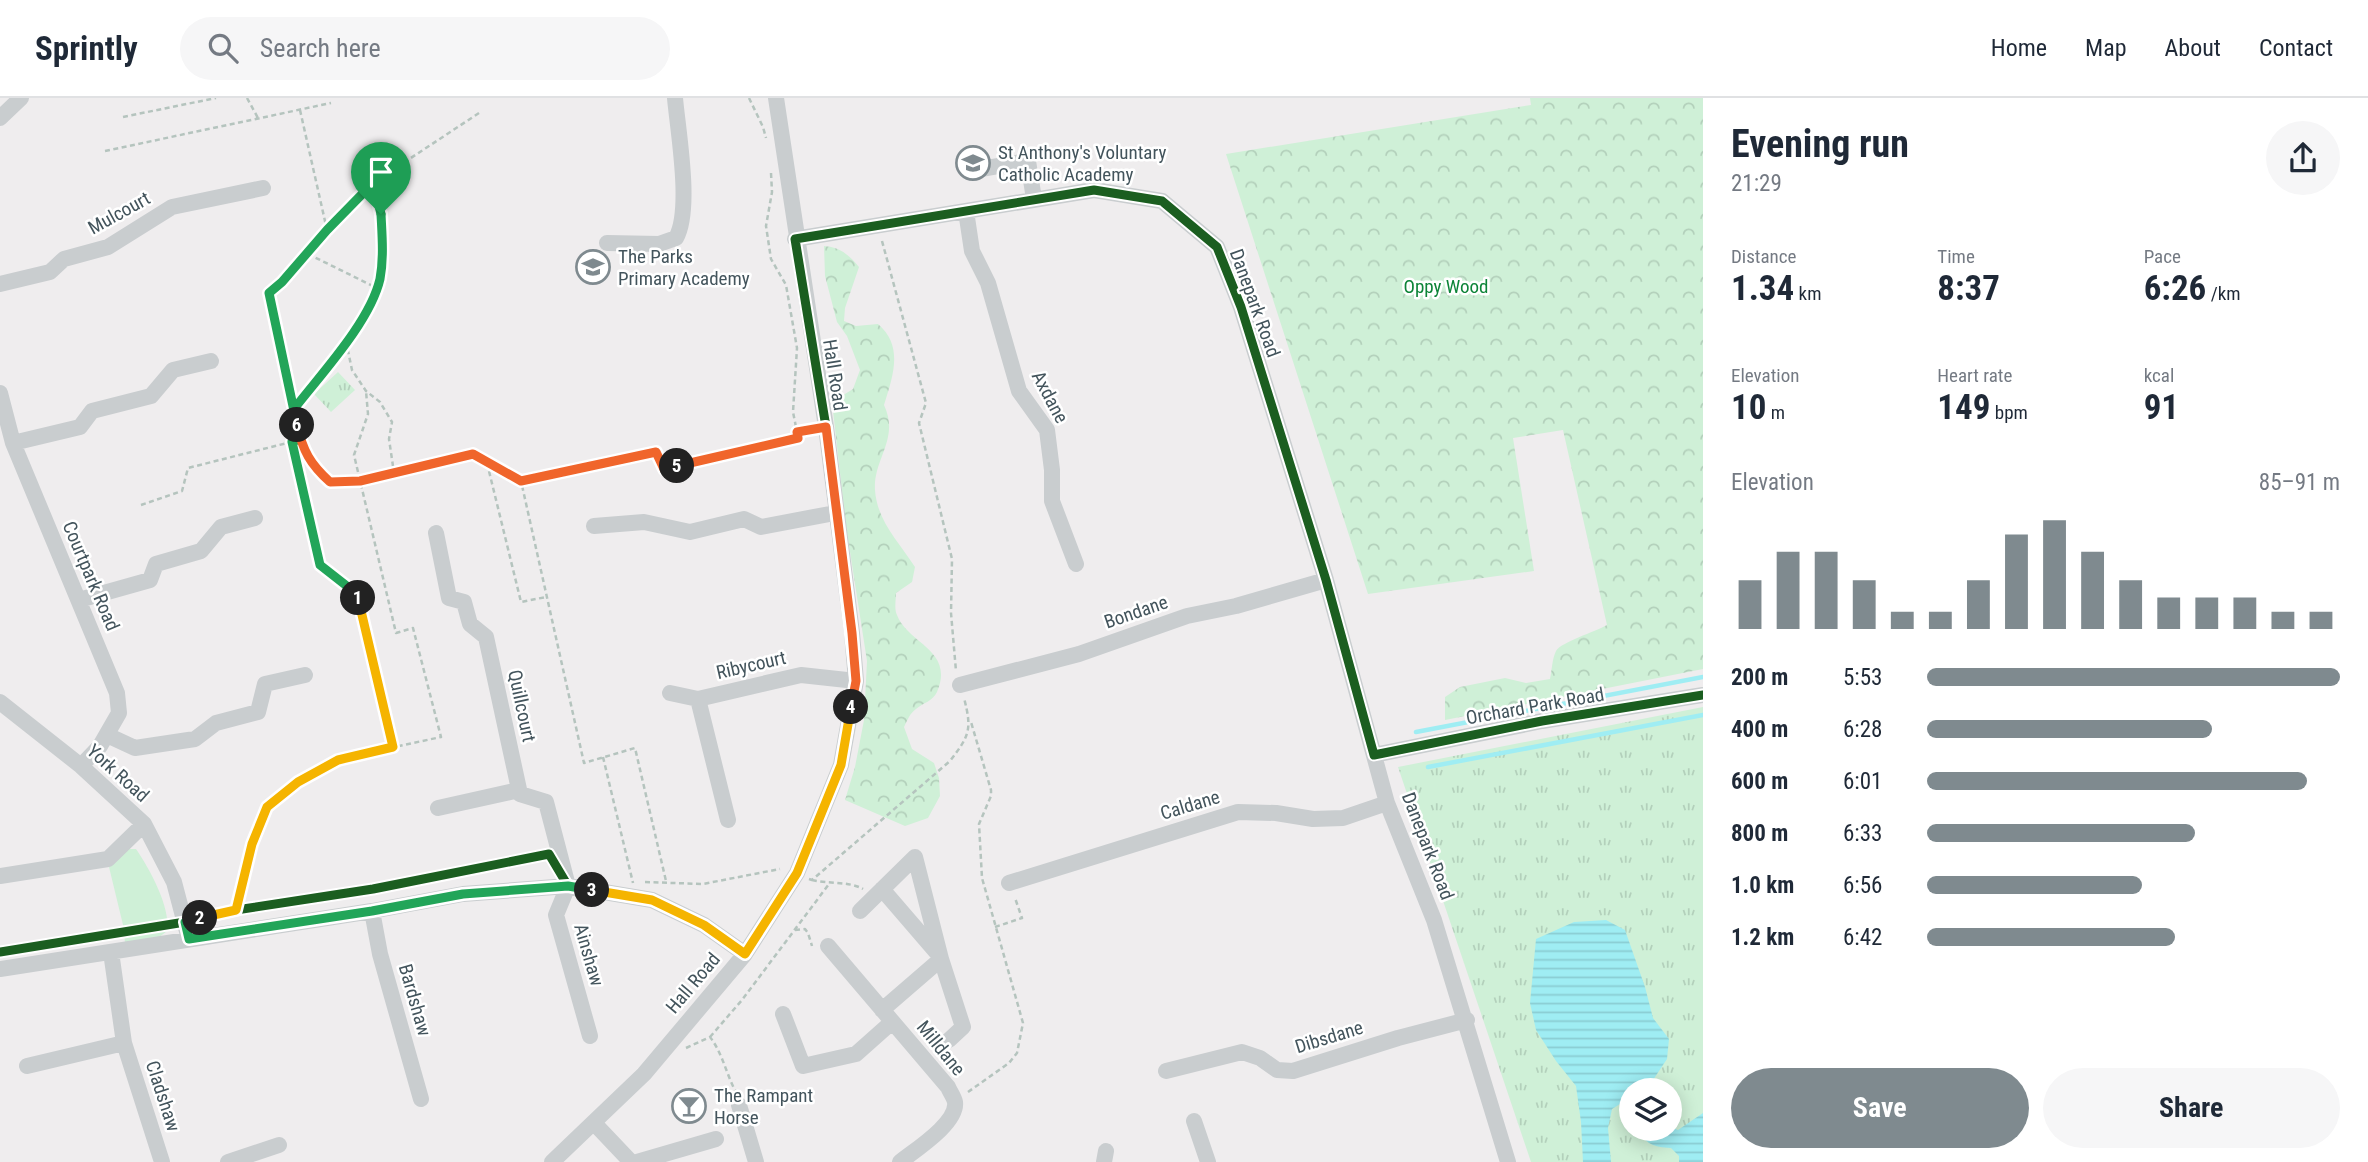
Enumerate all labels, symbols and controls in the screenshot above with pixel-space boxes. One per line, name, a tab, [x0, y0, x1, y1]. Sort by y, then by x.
search box	[180, 17, 670, 80]
text: Sprintly	[35, 29, 138, 68]
icon: search	[204, 29, 242, 67]
text: Search here	[260, 33, 381, 63]
text: Home	[1991, 34, 2047, 62]
text: Map	[2085, 34, 2127, 62]
text: About	[2165, 34, 2221, 62]
text: Contact	[2259, 34, 2333, 62]
button: share	[2266, 121, 2340, 195]
text: Evening run	[1731, 122, 1909, 166]
place label: St Anthony's Voluntary Catholic Academy	[998, 141, 1166, 186]
pin	[351, 142, 411, 214]
school or university icon: St Anthony's Voluntary Catholic Academy	[954, 144, 992, 182]
icon: arrive	[362, 153, 400, 191]
text: 21:29	[1731, 170, 1782, 197]
street label: Mulcourt	[84, 187, 154, 239]
place label: The Parks Primary Academy	[618, 245, 750, 290]
text: Distance	[1731, 245, 1796, 268]
text: Time	[1937, 245, 1975, 268]
text: Pace	[2144, 245, 2181, 268]
street label: Danepark Road	[1225, 246, 1285, 360]
school or university icon: The Parks Primary Academy	[574, 248, 612, 286]
text: 1.34	[1731, 268, 1794, 309]
text: 8:37	[1937, 268, 2000, 309]
text: 6:26	[2144, 268, 2206, 309]
park label: Oppy Wood	[1403, 275, 1489, 298]
text: km	[1794, 282, 1821, 305]
text: /km	[2206, 282, 2241, 305]
street label: Hall Road	[818, 338, 852, 412]
text: Elevation	[1731, 364, 1799, 387]
text: Heart rate	[1937, 364, 2012, 387]
text: kcal	[2144, 364, 2174, 387]
street label: Axdane	[1027, 367, 1073, 427]
text: 10	[1731, 387, 1766, 428]
text: 149	[1937, 387, 1990, 428]
text: 91	[2144, 387, 2179, 428]
text: m	[1766, 401, 1785, 424]
text: bpm	[1990, 401, 2028, 424]
pin: 6	[280, 408, 314, 442]
text: 6	[292, 413, 301, 436]
pin: 5	[660, 448, 694, 484]
text: 5	[672, 454, 681, 477]
text: Elevation	[1731, 469, 1814, 496]
text: 85–91 m	[2259, 469, 2340, 496]
street label: Courtpark Road	[58, 518, 124, 634]
pin: 1	[340, 580, 376, 616]
text: 1	[353, 586, 362, 609]
street label: Bondane	[1101, 590, 1171, 634]
street label: Ribycourt	[714, 646, 788, 684]
text: 200 m	[1731, 664, 1788, 691]
text: 5:53	[1843, 664, 1882, 691]
street label: Quillcourt	[503, 668, 541, 744]
street label: Orchard Park Road	[1464, 683, 1606, 729]
pin: 4	[834, 690, 868, 724]
text: 4	[846, 695, 855, 718]
text: 400 m	[1731, 716, 1788, 743]
text: 6:28	[1843, 716, 1882, 743]
street label: York Road	[82, 739, 154, 807]
text: 600 m	[1731, 768, 1788, 795]
text: 6:01	[1843, 768, 1882, 795]
street label: Caldane	[1158, 785, 1223, 825]
street label: Danepark Road	[1397, 789, 1459, 903]
text: 800 m	[1731, 820, 1788, 847]
text: 6:33	[1843, 820, 1882, 847]
pin: 3	[574, 872, 610, 908]
text: 1.0 km	[1731, 872, 1794, 899]
text: 6:56	[1843, 872, 1882, 899]
text: 3	[587, 878, 596, 901]
pin: 2	[182, 900, 218, 936]
text: 2	[195, 906, 204, 929]
street label: Ainshaw	[569, 921, 609, 989]
text: 1.2 km	[1731, 924, 1794, 951]
text: 6:42	[1843, 924, 1882, 951]
street label: Hall Road	[661, 948, 725, 1018]
street label: Bardshaw	[394, 961, 436, 1039]
street label: Milldane	[912, 1016, 970, 1080]
street label: Dibsdane	[1292, 1016, 1366, 1058]
street label: Cladshaw	[141, 1058, 185, 1134]
button: Save	[1731, 1068, 2029, 1148]
button: Share	[2043, 1068, 2340, 1148]
map controls	[1619, 1078, 1682, 1141]
button: layers	[1619, 1078, 1682, 1141]
place label: The Rampant Horse	[714, 1084, 813, 1129]
bar icon: The Rampant Horse	[670, 1087, 708, 1125]

